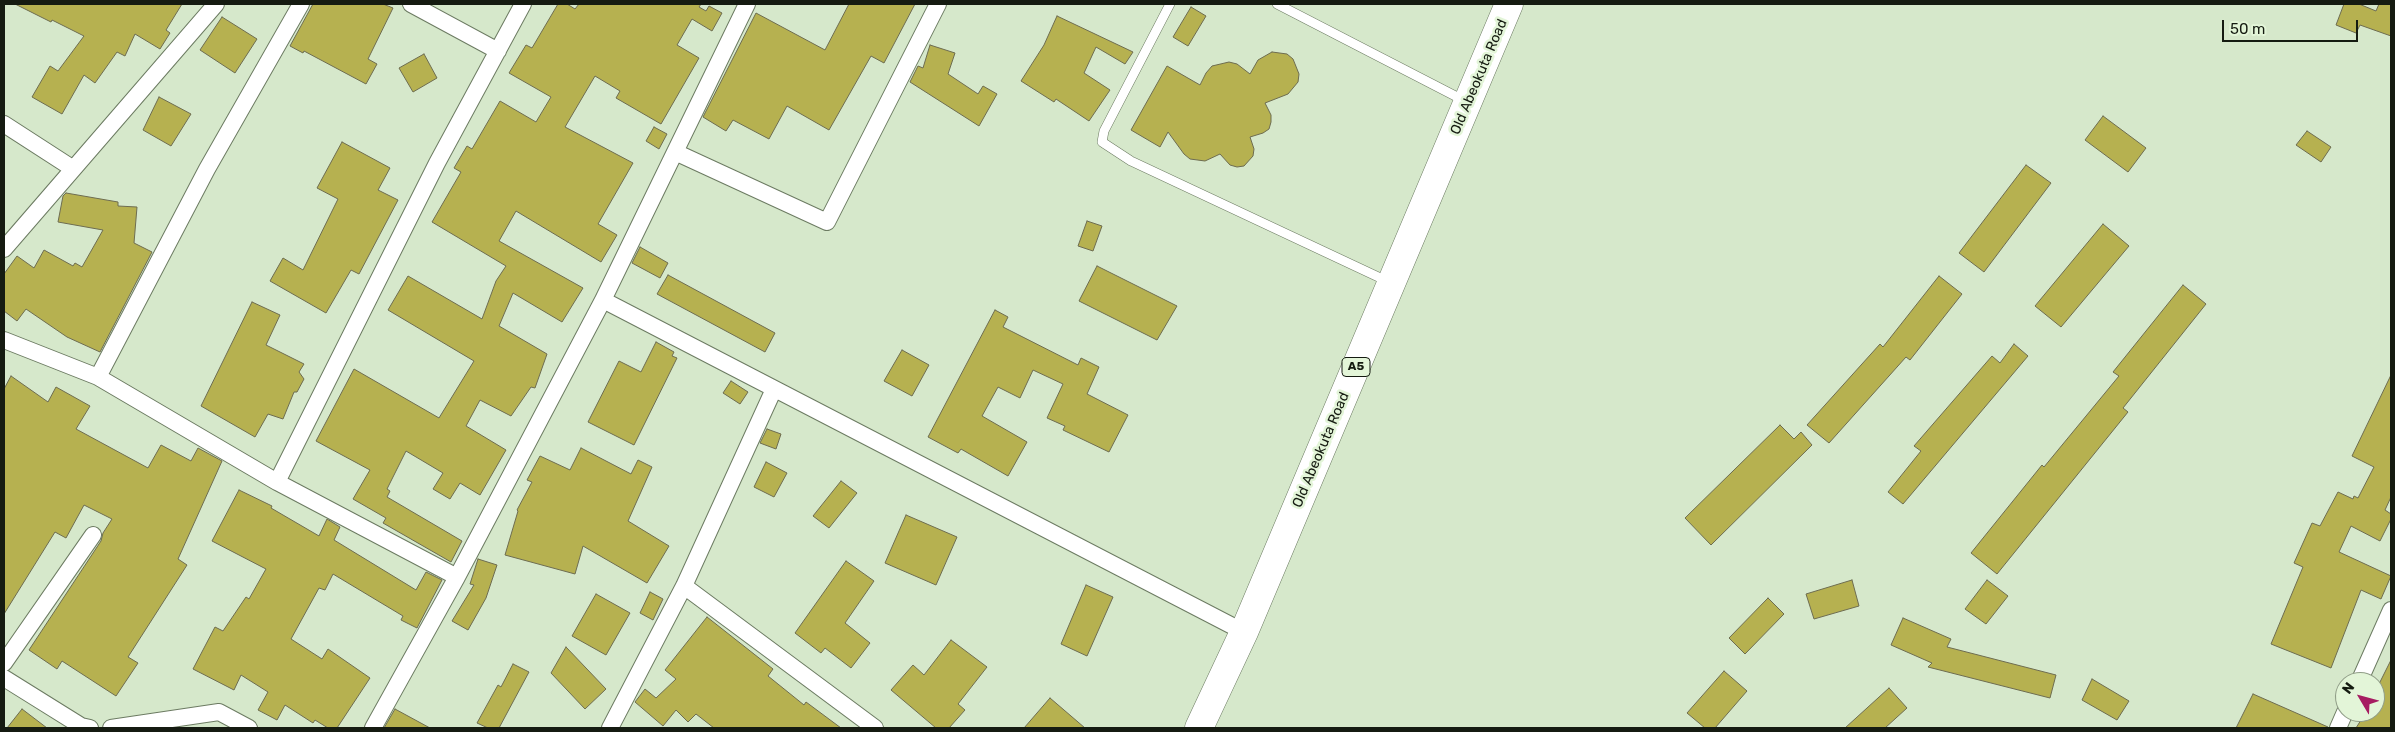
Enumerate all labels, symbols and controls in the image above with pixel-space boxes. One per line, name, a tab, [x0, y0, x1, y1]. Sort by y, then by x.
scale bar	[2225, 10, 2361, 42]
street label: Old Abeokuta Road	[1447, 17, 1511, 137]
text: 50 m	[2230, 20, 2265, 38]
road number: A5	[1342, 358, 1370, 377]
street label: Old Abeokuta Road	[1289, 390, 1353, 510]
north arrow	[2335, 672, 2385, 722]
text: N	[2339, 679, 2358, 697]

